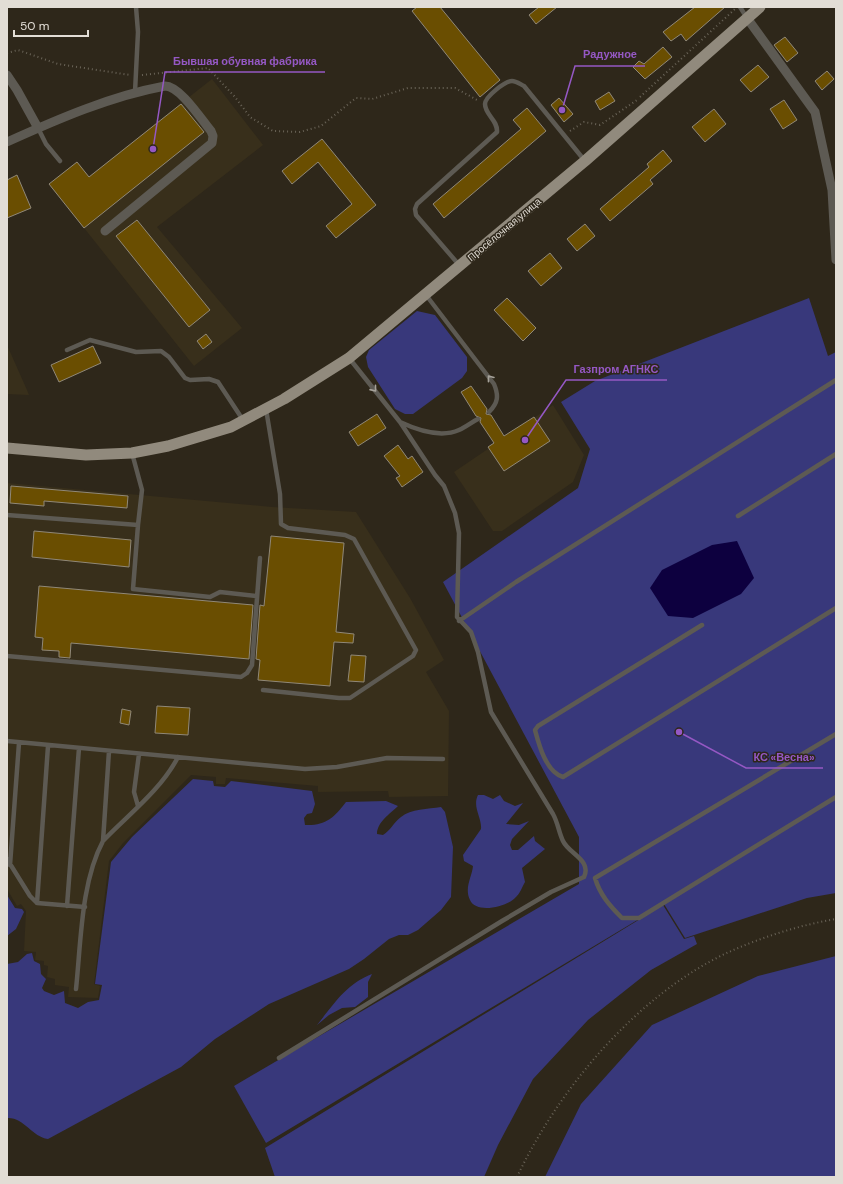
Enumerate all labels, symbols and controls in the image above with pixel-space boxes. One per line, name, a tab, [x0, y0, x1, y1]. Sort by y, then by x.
scale bar	[14, 12, 88, 38]
text: 50 m	[20, 18, 49, 34]
callout: Радужное	[575, 43, 645, 66]
text: Радужное	[583, 47, 637, 61]
callout: Бывшая обувная фабрика	[165, 49, 325, 72]
text: Бывшая обувная фабрика	[173, 54, 318, 68]
street label: Просёлочная улица	[465, 195, 544, 264]
callout: Газпром АГНКС	[566, 357, 667, 380]
text: Газпром АГНКС	[573, 362, 659, 376]
one-way arrow	[487, 376, 494, 383]
one-way arrow	[369, 384, 376, 391]
callout: КС «Весна»	[746, 745, 823, 768]
text: КС «Весна»	[753, 750, 815, 764]

